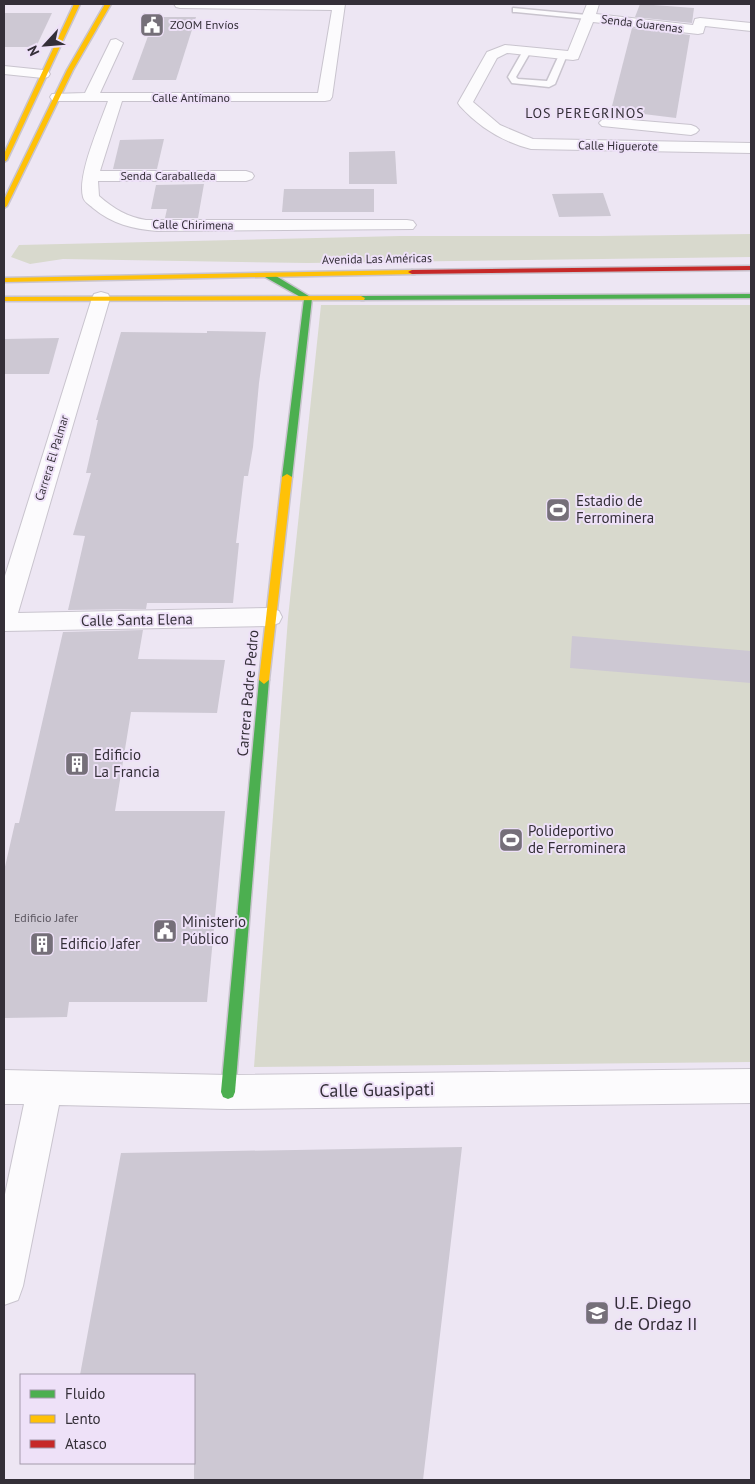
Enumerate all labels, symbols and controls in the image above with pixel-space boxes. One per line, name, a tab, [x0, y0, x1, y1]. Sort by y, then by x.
street label: Senda Guarenas	[600, 11, 684, 36]
public building icon: ZOOM Envíos	[139, 12, 165, 38]
place label: ZOOM Envíos	[170, 17, 239, 32]
north arrow	[20, 20, 70, 70]
text: N	[23, 43, 43, 59]
street label: Calle Antímano	[152, 90, 230, 105]
district label: LOS PEREGRINOS	[525, 104, 645, 122]
street label: Calle Higuerote	[578, 137, 658, 154]
street label: Senda Caraballeda	[120, 168, 216, 183]
street label: Calle Chirimena	[152, 216, 234, 233]
street label: Avenida Las Américas	[322, 250, 432, 267]
street label: Carrera El Palmar	[31, 413, 72, 502]
place label: Estadio de Ferrominera	[576, 491, 654, 527]
sports icon: Estadio de Ferrominera	[545, 497, 571, 523]
street label: Calle Santa Elena	[81, 609, 193, 630]
street label: Carrera Padre Pedro	[233, 629, 262, 757]
place label: Edificio La Francia	[94, 745, 160, 781]
building icon: Edificio La Francia	[64, 751, 90, 777]
place label: Polideportivo de Ferrominera	[528, 821, 626, 857]
sports icon: Polideportivo de Ferrominera	[498, 827, 524, 853]
house number: Edificio Jafer	[14, 910, 78, 925]
place label: Ministerio Público	[182, 912, 246, 948]
public building icon: Ministerio Público	[152, 918, 178, 944]
building icon: Edificio Jafer	[29, 931, 55, 957]
place label: Edificio Jafer	[60, 934, 140, 953]
street label: Calle Guasipati	[319, 1077, 435, 1102]
place label: U.E. Diego de Ordaz II	[614, 1291, 697, 1335]
school or university icon: U.E. Diego de Ordaz II	[584, 1300, 610, 1326]
legend	[20, 1374, 195, 1464]
text: Fluido	[65, 1384, 105, 1403]
text: Lento	[65, 1409, 101, 1428]
text: Atasco	[65, 1434, 107, 1453]

